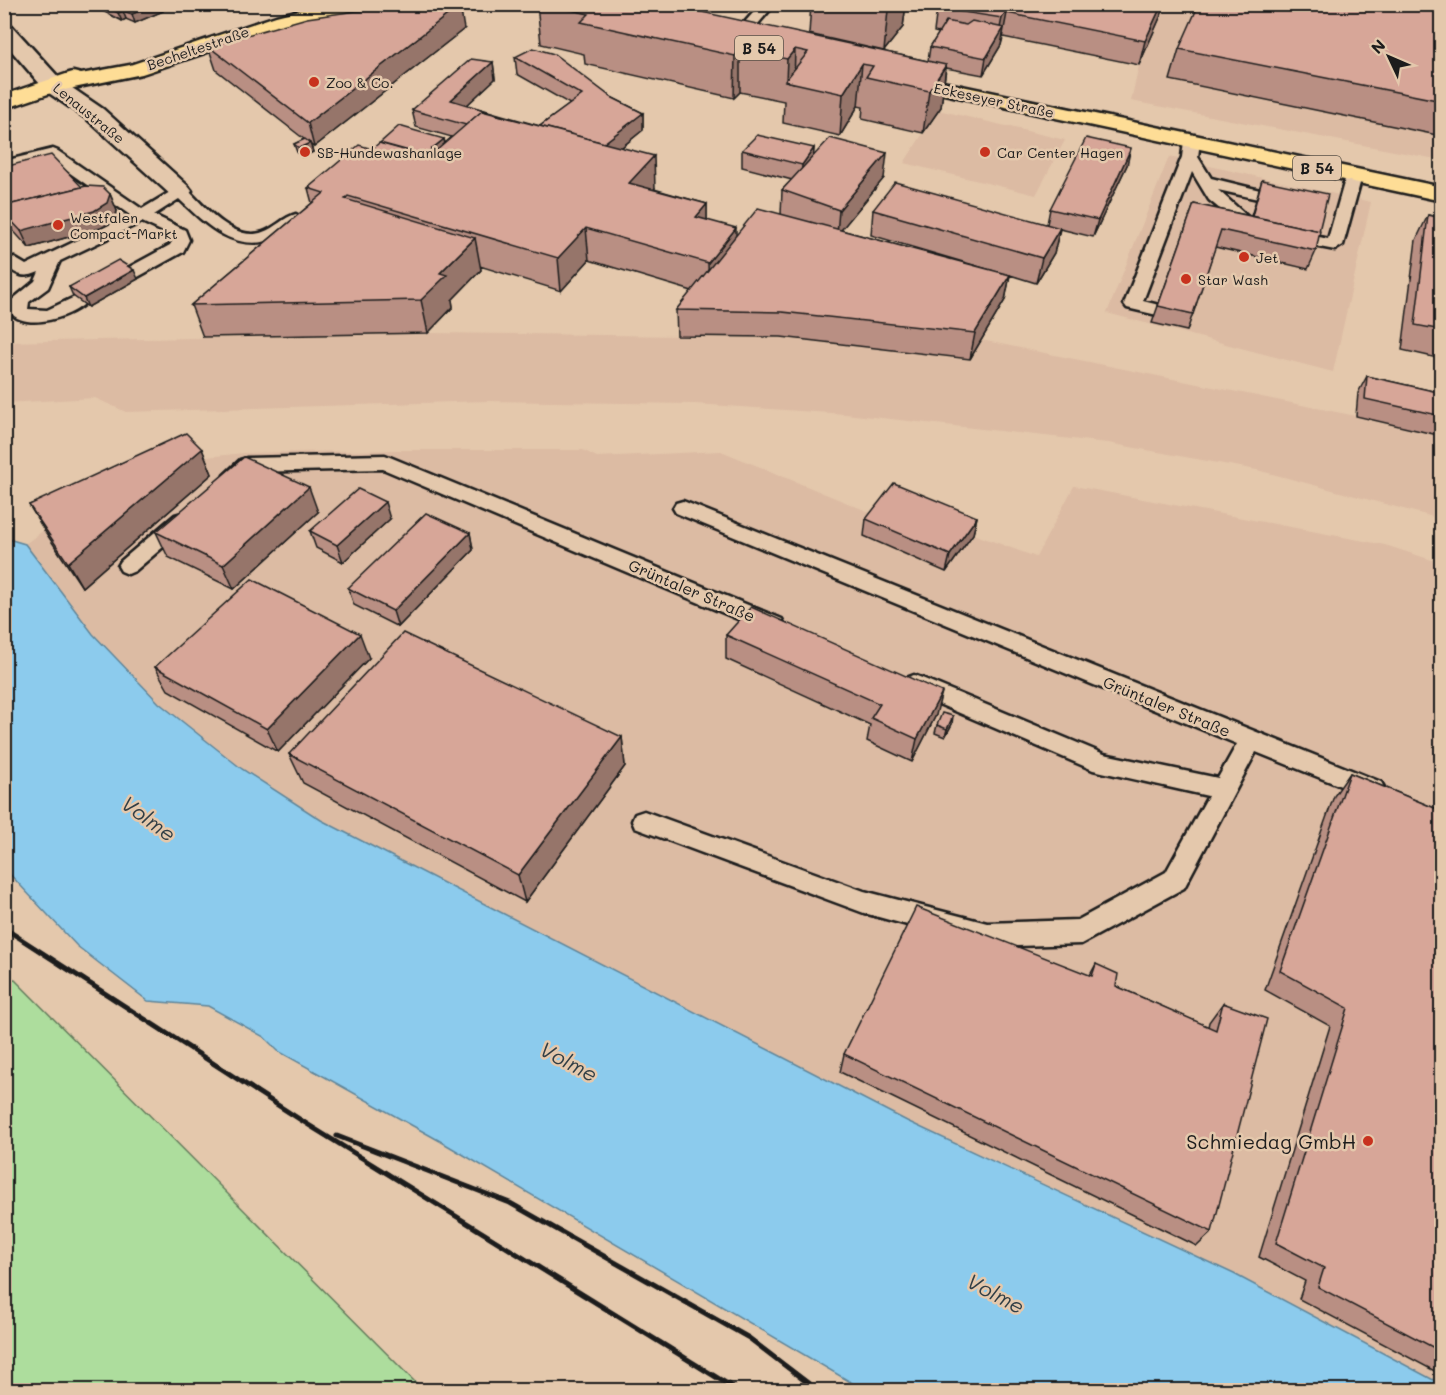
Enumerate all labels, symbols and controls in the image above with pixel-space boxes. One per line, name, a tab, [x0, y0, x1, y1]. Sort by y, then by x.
street label: Becheltestraße	[144, 22, 252, 74]
north arrow	[1359, 27, 1419, 87]
text: N	[1366, 35, 1390, 58]
road number: B 54	[735, 36, 783, 60]
place label: Zoo & Co.	[326, 73, 394, 92]
marker: Zoo & Co.	[307, 75, 321, 89]
street label: Lenaustraße	[49, 78, 129, 148]
street label: Eckeseyer Straße	[932, 78, 1056, 122]
place label: SB-Hundewashanlage	[317, 143, 462, 162]
place label: Car Center Hagen	[997, 143, 1123, 162]
marker: SB-Hundewashanlage	[298, 145, 312, 159]
marker: Car Center Hagen	[978, 145, 992, 159]
road number: B 54	[1293, 156, 1341, 180]
place label: Westfalen Compact-Markt	[70, 208, 178, 243]
marker: Westfalen Compact-Markt	[51, 218, 65, 232]
place label: Jet	[1256, 248, 1279, 267]
marker: Jet	[1237, 250, 1251, 264]
place label: Star Wash	[1198, 270, 1268, 289]
marker: Star Wash	[1179, 272, 1193, 286]
street label: Grüntaler Straße	[625, 554, 759, 626]
street label: Grüntaler Straße	[1100, 671, 1234, 741]
water label: Volme	[116, 789, 182, 847]
water label: Volme	[536, 1035, 602, 1087]
place label: Schmiedag GmbH	[1186, 1128, 1356, 1154]
marker: Schmiedag GmbH	[1361, 1134, 1375, 1148]
water label: Volme	[963, 1267, 1029, 1319]

